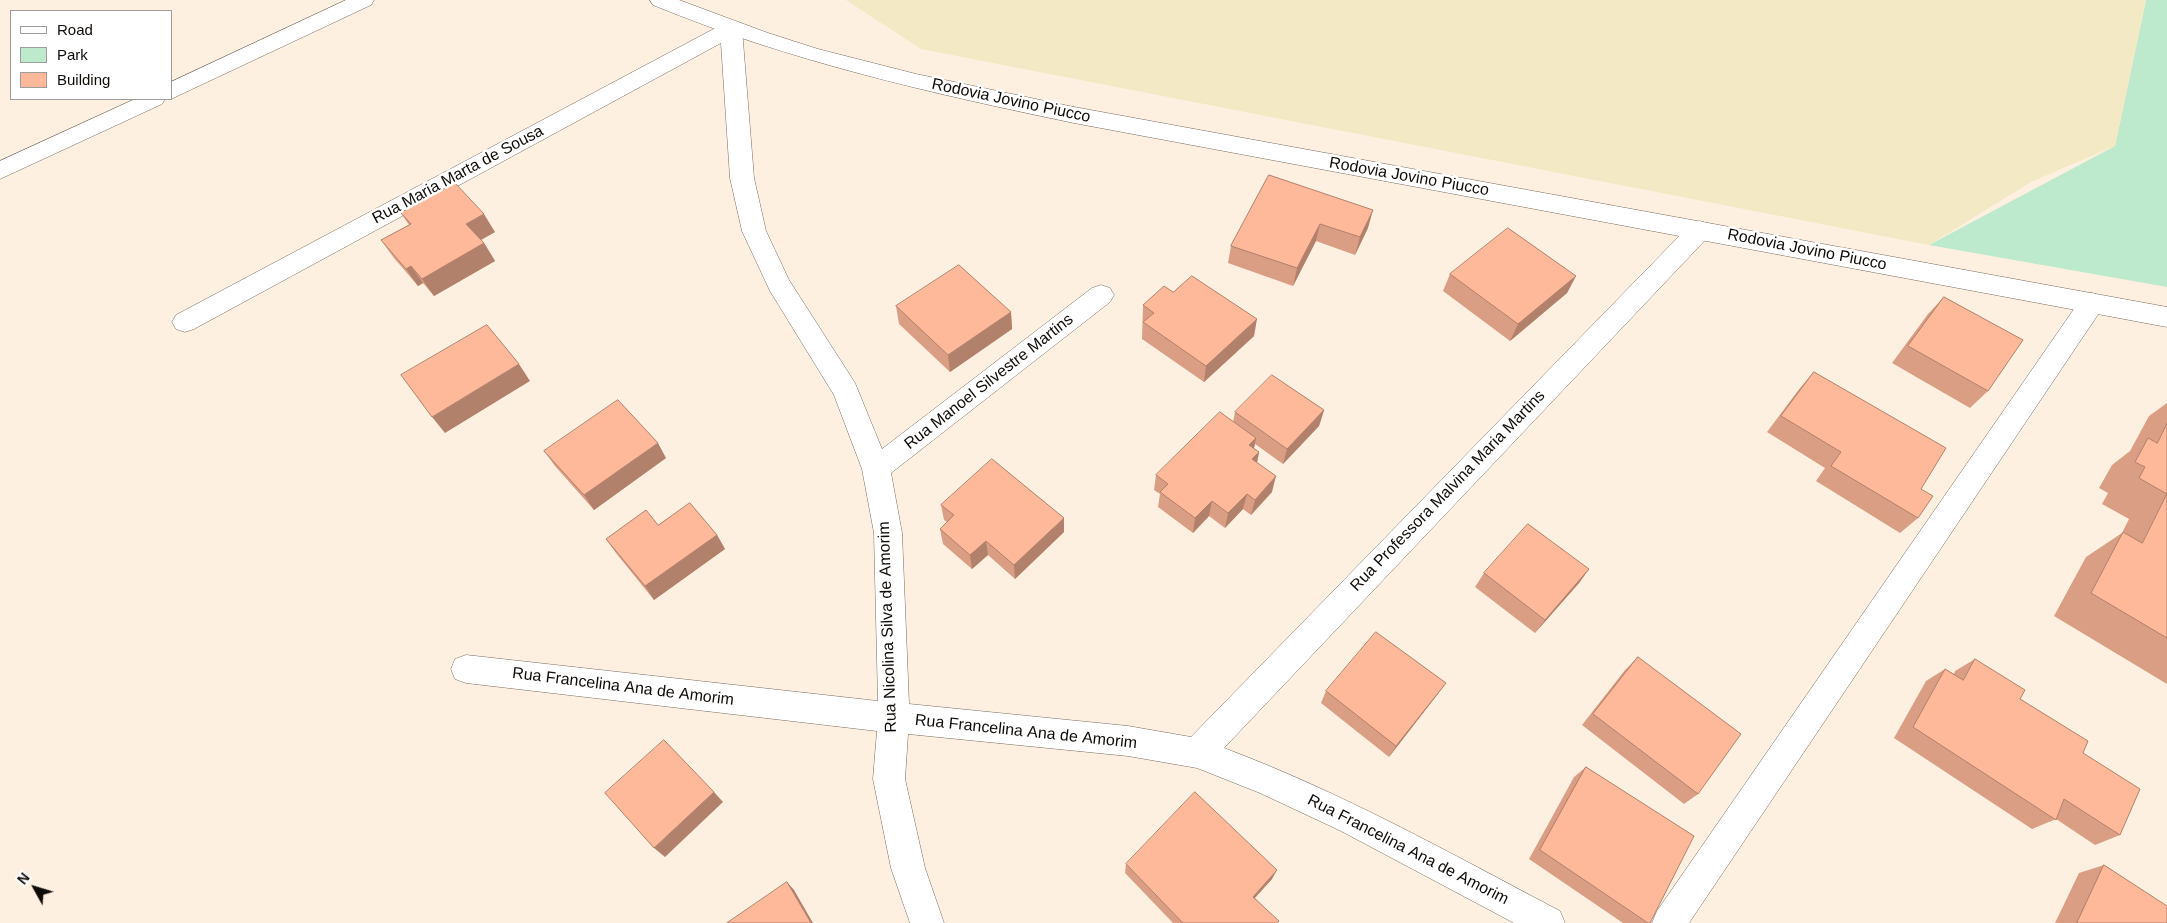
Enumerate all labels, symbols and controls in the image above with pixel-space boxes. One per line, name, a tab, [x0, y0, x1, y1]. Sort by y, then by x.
legend	[10, 10, 172, 100]
text: Road	[57, 21, 93, 38]
text: Park	[57, 46, 88, 63]
text: Building	[57, 71, 110, 88]
street label: Rodovia Jovino Piucco	[930, 75, 1092, 127]
street label: Rua Maria Marta de Sousa	[369, 122, 547, 228]
street label: Rodovia Jovino Piucco	[1328, 153, 1490, 201]
street label: Rodovia Jovino Piucco	[1726, 225, 1888, 275]
street label: Rua Manoel Silvestre Martins	[901, 310, 1077, 454]
street label: Rua Professora Malvina Maria Martins	[1347, 386, 1549, 596]
street label: Rua Nicolina Silva de Amorim	[875, 521, 901, 733]
street label: Rua Francelina Ana de Amorim	[511, 664, 735, 710]
street label: Rua Francelina Ana de Amorim	[914, 711, 1138, 753]
street label: Rua Francelina Ana de Amorim	[1304, 791, 1512, 909]
north arrow	[10, 863, 60, 913]
text: N	[14, 870, 33, 888]

